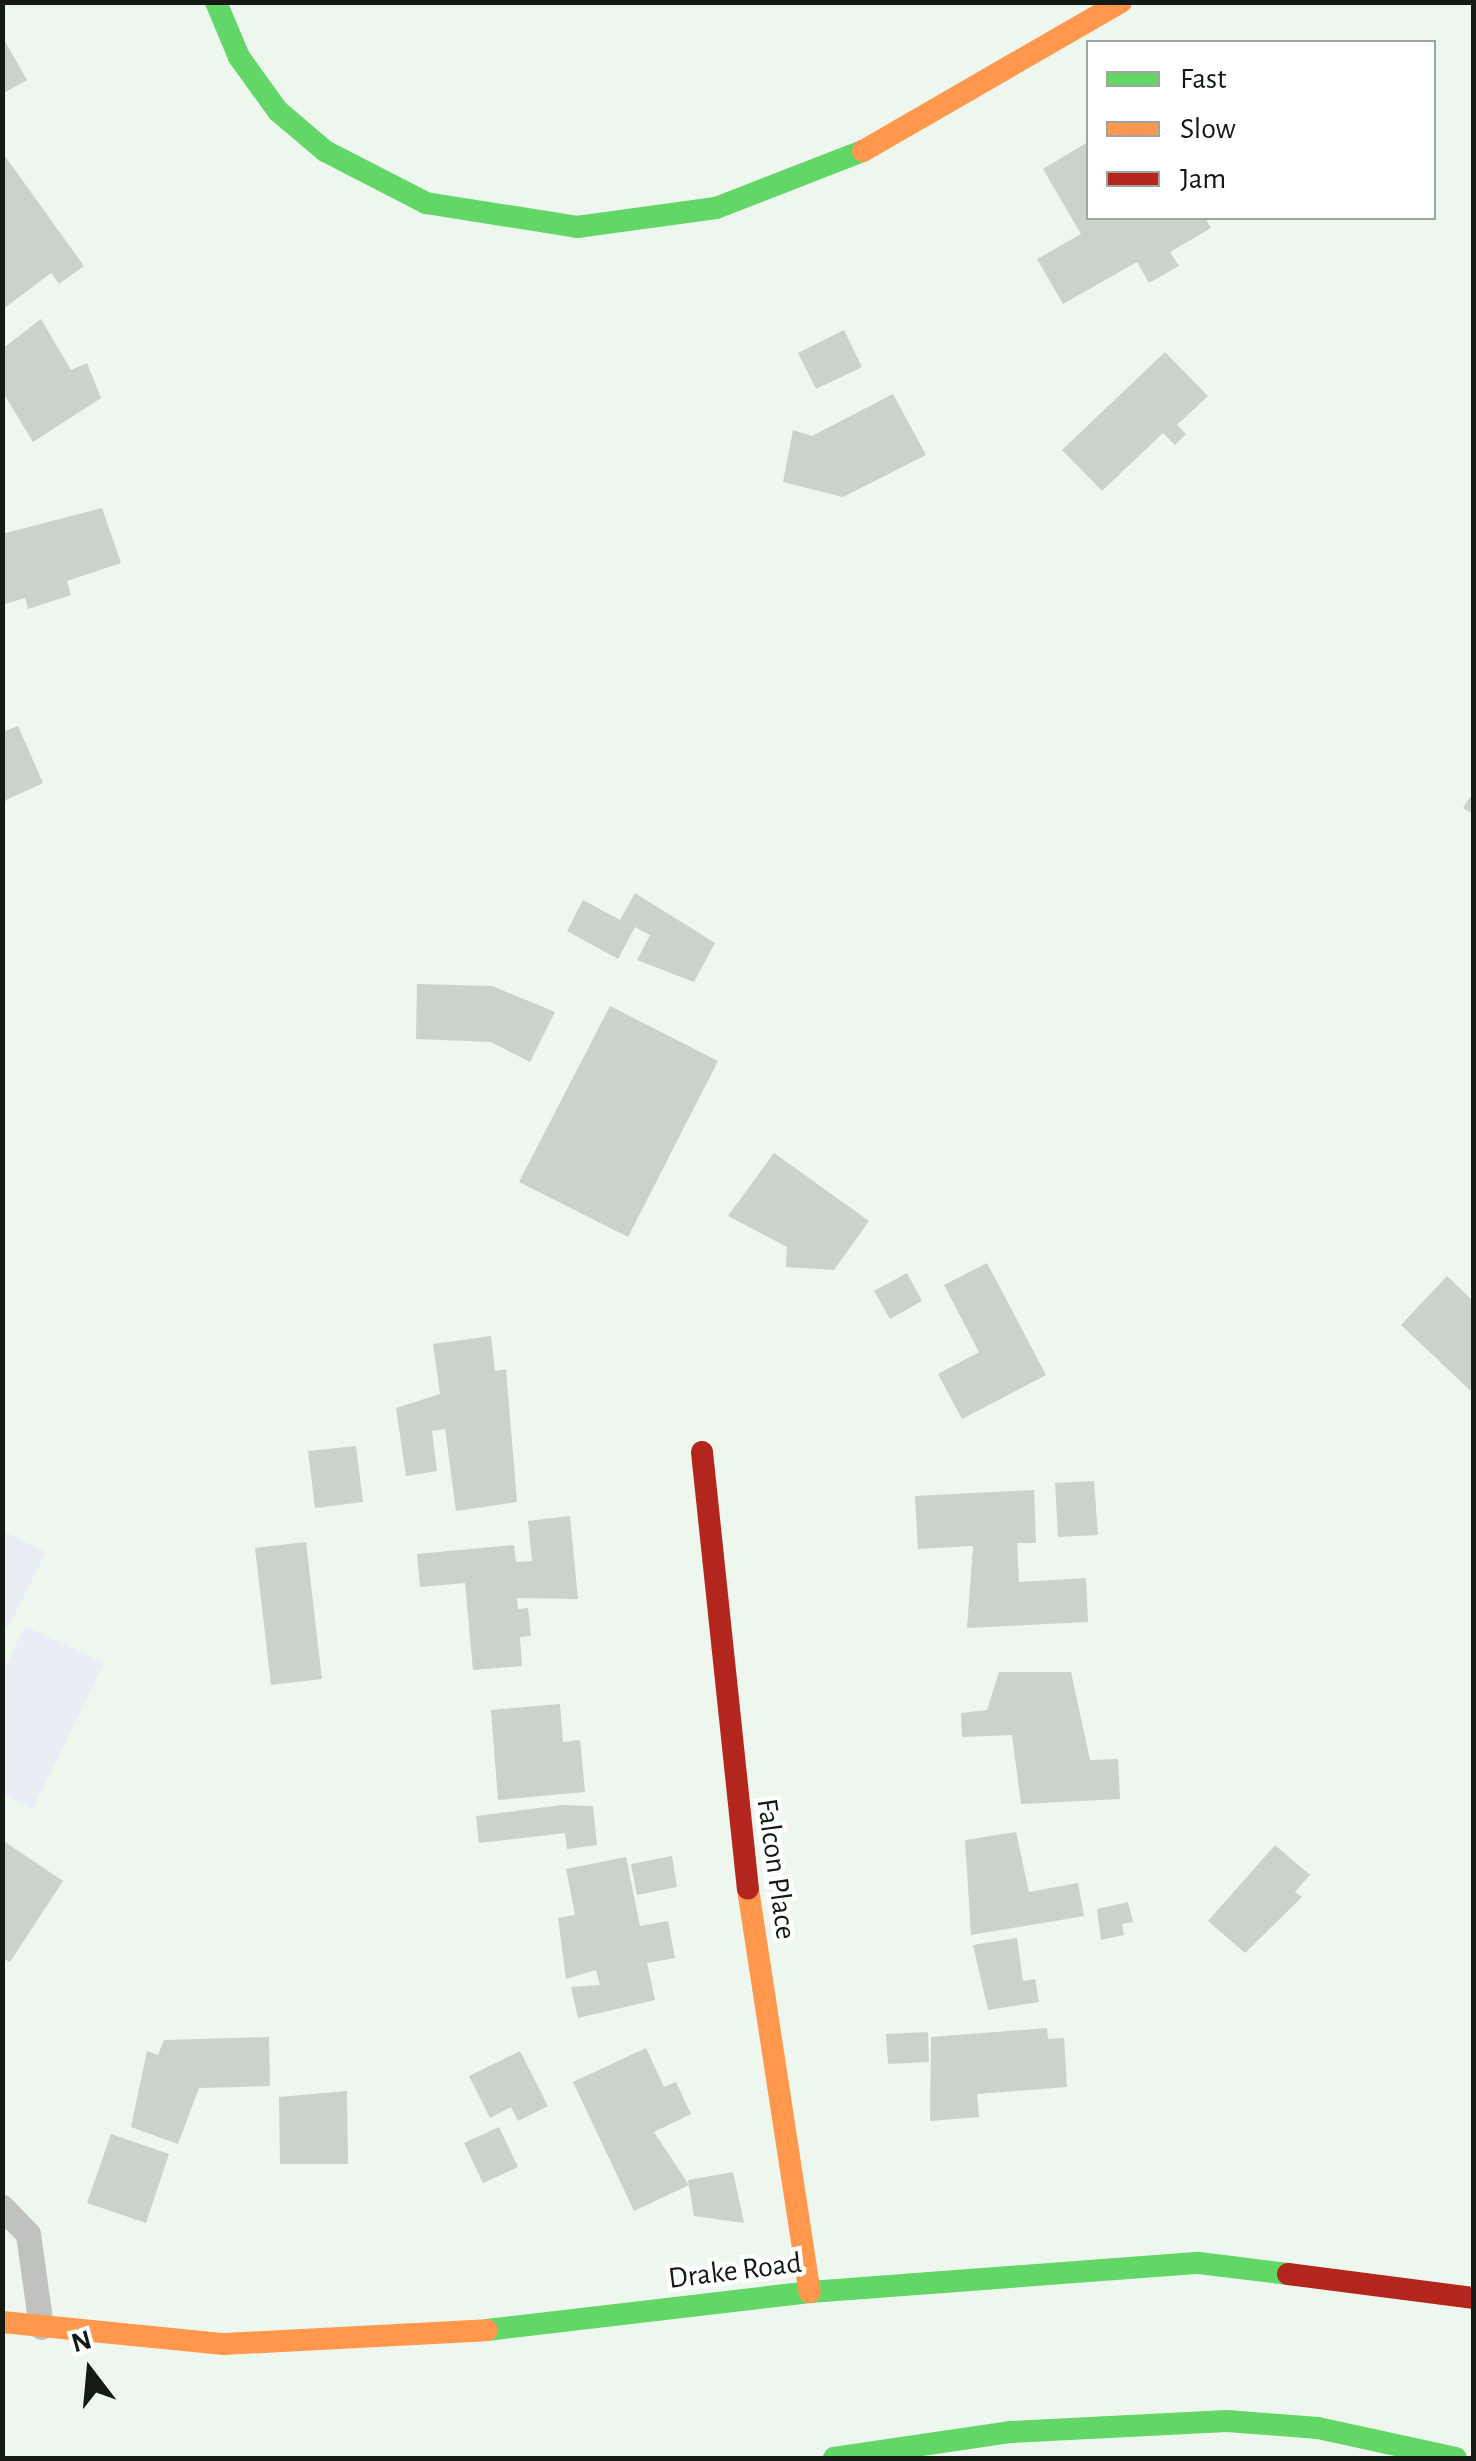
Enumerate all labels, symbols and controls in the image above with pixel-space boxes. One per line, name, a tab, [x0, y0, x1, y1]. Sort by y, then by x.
legend	[1086, 40, 1436, 220]
text: Fast	[1180, 64, 1227, 94]
text: Slow	[1180, 114, 1236, 144]
text: Jam	[1180, 164, 1226, 194]
street label: Falcon Place	[748, 1796, 804, 1942]
street label: Drake Road	[666, 2245, 804, 2297]
north arrow	[40, 2321, 140, 2421]
text: N	[69, 2326, 95, 2358]

